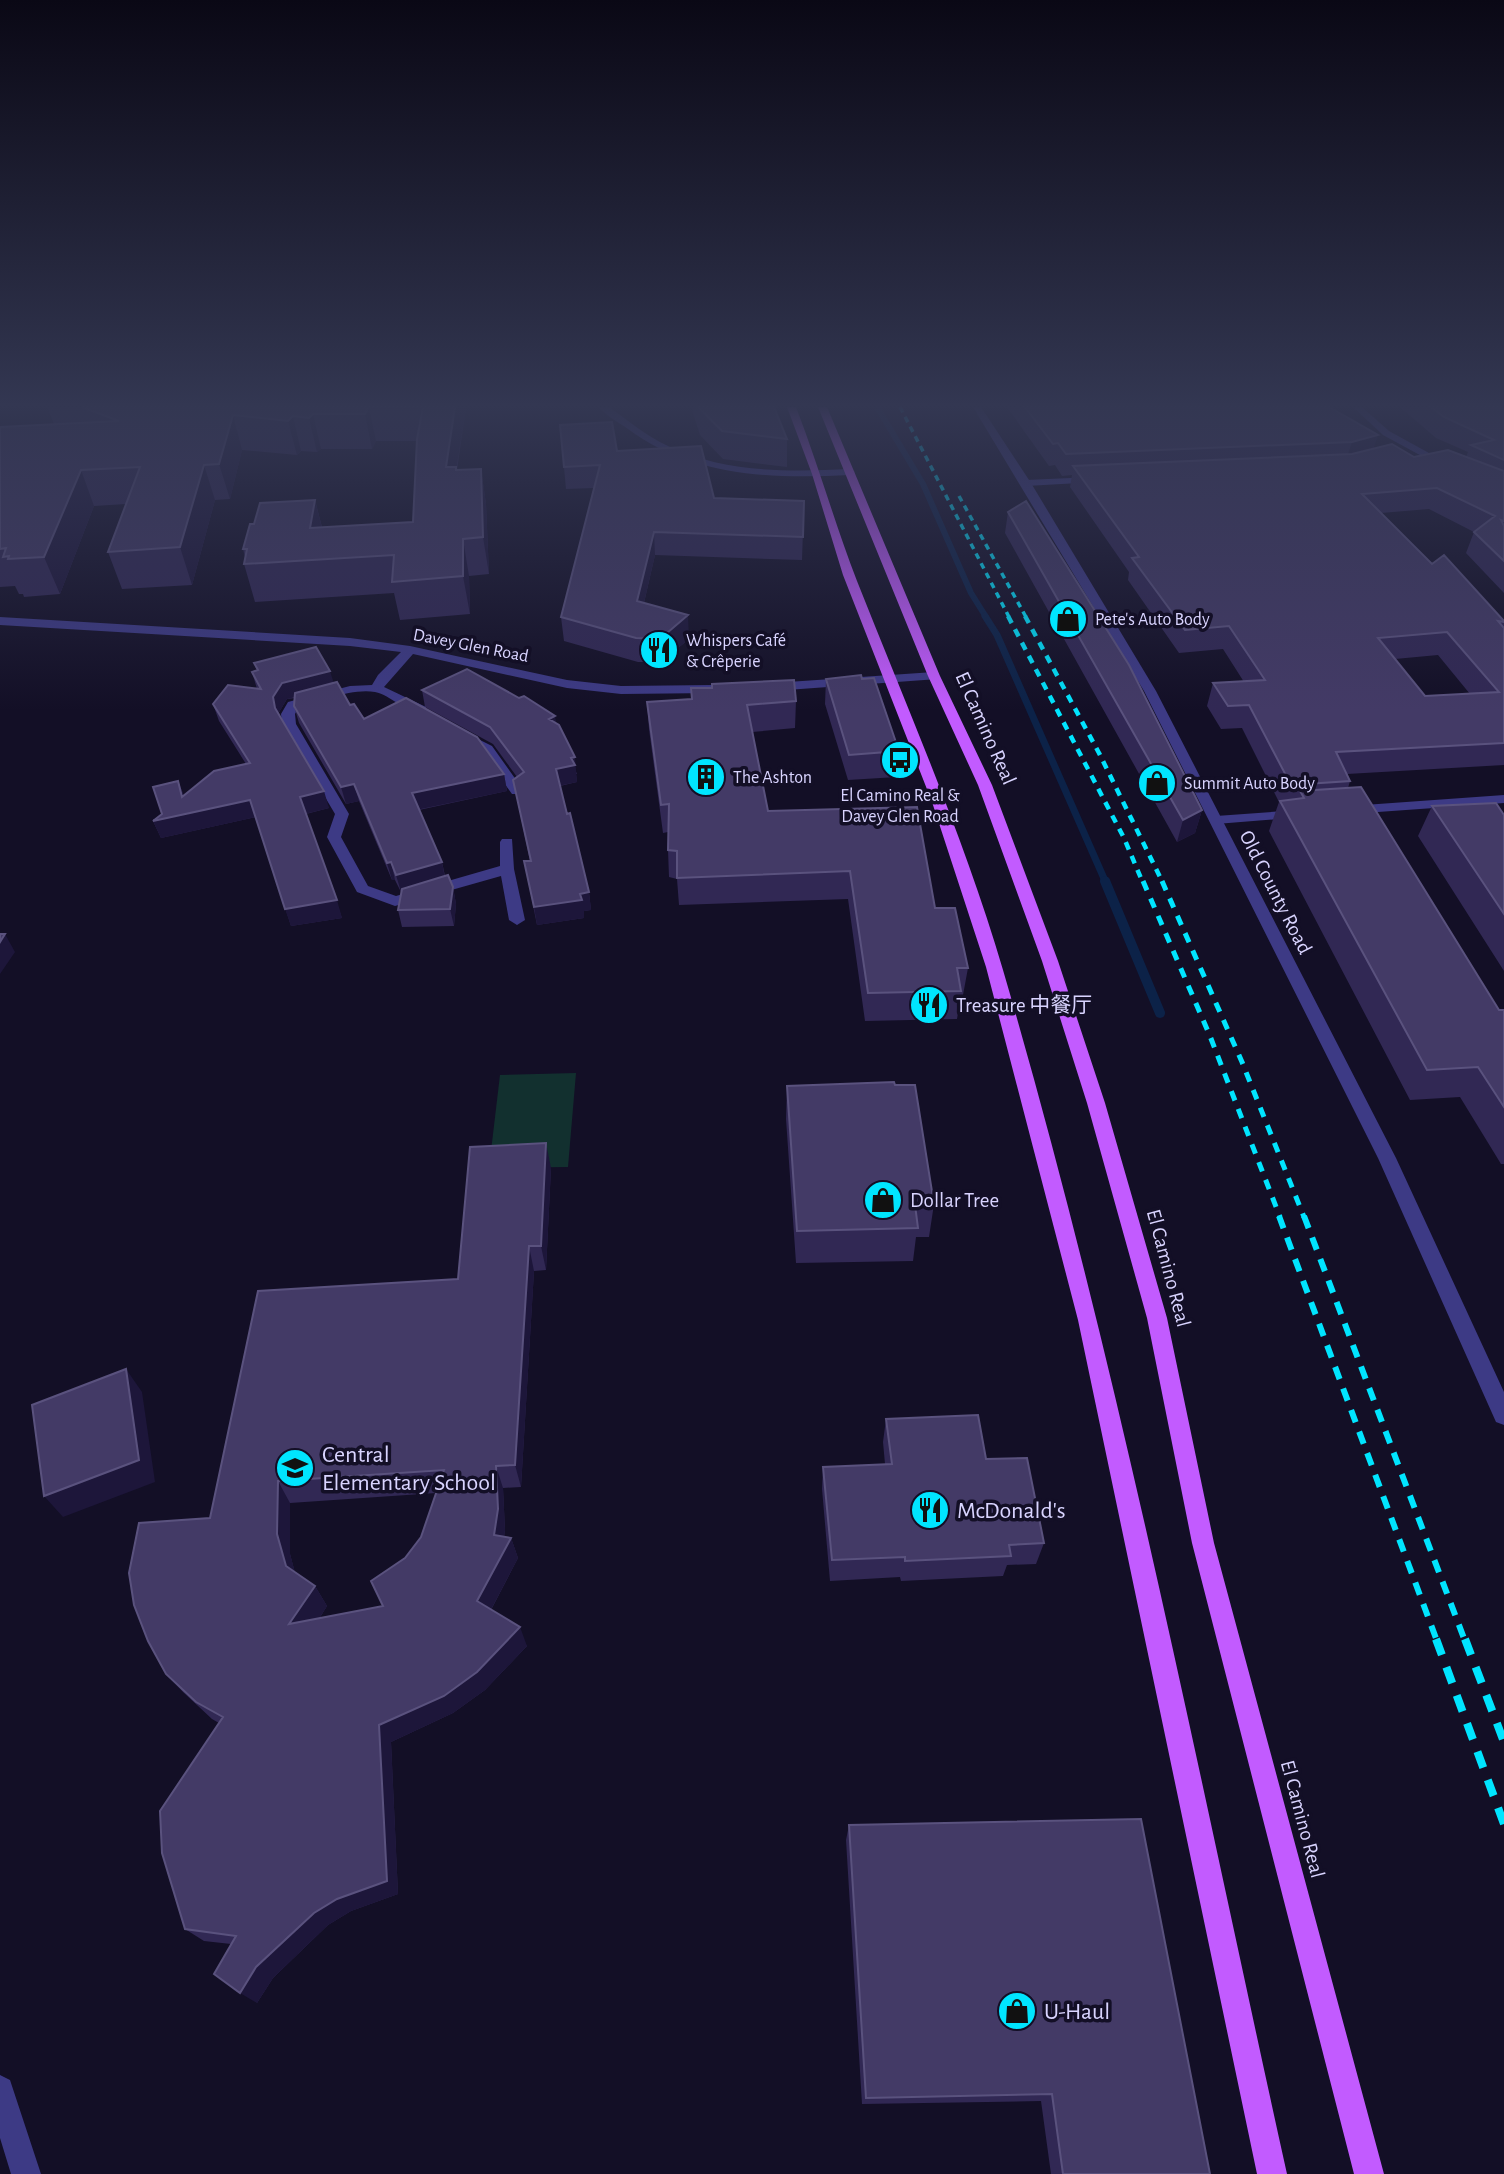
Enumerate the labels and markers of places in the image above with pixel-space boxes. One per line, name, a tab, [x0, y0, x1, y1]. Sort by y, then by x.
shop icon: Pete's Auto Body	[1047, 598, 1089, 640]
place label: Pete's Auto Body	[1095, 611, 1210, 629]
restaurant icon: Whispers Café & Crêperie	[638, 629, 680, 671]
place label: Whispers Café & Crêperie	[686, 632, 786, 671]
bus stop icon: El Camino Real & Davey Glen Road	[879, 739, 921, 781]
building icon: The Ashton	[685, 756, 727, 798]
shop icon: Summit Auto Body	[1136, 762, 1178, 804]
place label: The Ashton	[733, 769, 812, 787]
place label: Summit Auto Body	[1184, 775, 1315, 793]
place label: El Camino Real & Davey Glen Road	[840, 787, 960, 826]
restaurant icon: Treasure 中餐厅	[908, 984, 950, 1026]
place label: Treasure 中餐厅	[956, 994, 1092, 1016]
shop icon: Dollar Tree	[862, 1179, 904, 1221]
place label: Dollar Tree	[910, 1190, 999, 1211]
place label: Central Elementary School	[322, 1443, 496, 1495]
school or university icon: Central Elementary School	[274, 1447, 316, 1489]
restaurant icon: McDonald's	[909, 1489, 951, 1531]
place label: McDonald's	[957, 1499, 1066, 1523]
shop icon: U-Haul	[996, 1990, 1038, 2032]
place label: U-Haul	[1044, 2000, 1110, 2024]

